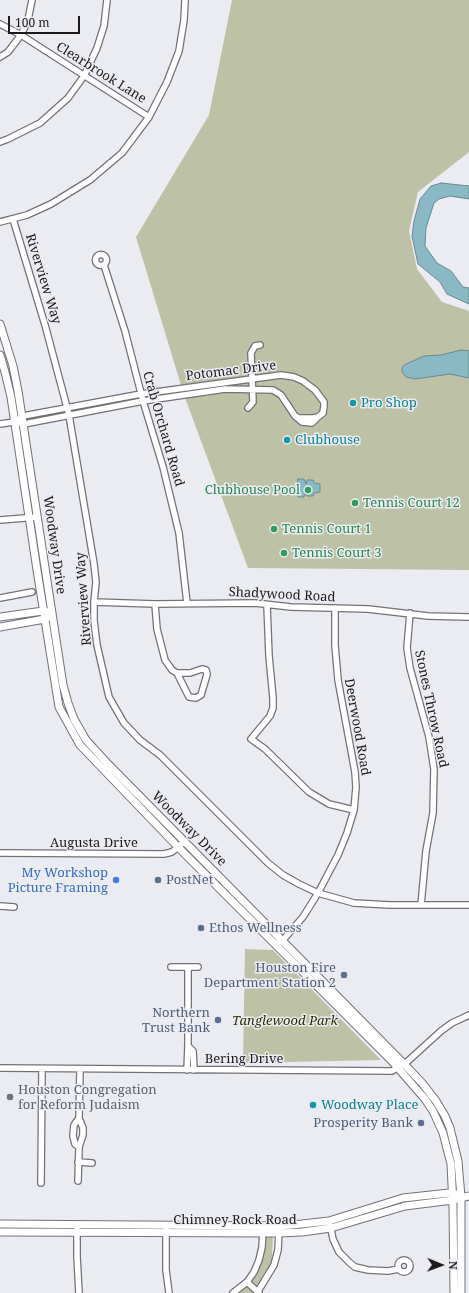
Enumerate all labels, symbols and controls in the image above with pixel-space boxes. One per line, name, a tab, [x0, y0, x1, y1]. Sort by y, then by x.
scale bar	[10, 8, 82, 34]
text: 100 m	[15, 14, 50, 31]
street label: Clearbrook Lane	[53, 39, 149, 107]
street label: Riverview Way	[22, 232, 64, 326]
street label: Potomac Drive	[185, 358, 277, 384]
street label: Crab Orchard Road	[139, 370, 187, 488]
place label: Pro Shop	[361, 395, 417, 411]
marker: Pro Shop	[348, 398, 358, 408]
place label: Clubhouse	[295, 432, 360, 448]
marker: Clubhouse	[282, 435, 292, 445]
place label: Clubhouse Pool	[205, 482, 300, 498]
marker: Clubhouse Pool	[303, 485, 313, 495]
street label: Woodway Drive	[39, 495, 69, 595]
place label: Tennis Court 12	[363, 495, 460, 511]
marker: Tennis Court 12	[350, 498, 360, 508]
place label: Tennis Court 1	[282, 521, 372, 537]
marker: Tennis Court 1	[269, 524, 279, 534]
place label: Tennis Court 3	[292, 545, 382, 561]
marker: Tennis Court 3	[279, 548, 289, 558]
street label: Riverview Way	[73, 552, 95, 646]
street label: Shadywood Road	[228, 584, 336, 606]
street label: Stones Throw Road	[411, 649, 451, 769]
street label: Deerwood Road	[341, 677, 373, 777]
street label: Woodway Drive	[148, 788, 230, 870]
street label: Augusta Drive	[50, 835, 138, 851]
place label: My Workshop Picture Framing	[8, 865, 108, 896]
place label: PostNet	[166, 872, 213, 888]
marker: My Workshop Picture Framing	[111, 875, 121, 885]
marker: PostNet	[153, 875, 163, 885]
place label: Ethos Wellness	[209, 920, 302, 936]
marker: Ethos Wellness	[196, 923, 206, 933]
place label: Houston Fire Department Station 2	[204, 960, 336, 991]
marker: Houston Fire Department Station 2	[339, 970, 349, 980]
place label: Northern Trust Bank	[142, 1005, 210, 1036]
park label: Tanglewood Park	[232, 1013, 338, 1029]
marker: Northern Trust Bank	[213, 1015, 223, 1025]
street label: Bering Drive	[205, 1051, 283, 1067]
place label: Houston Congregation for Reform Judaism	[18, 1082, 157, 1113]
marker: Houston Congregation for Reform Judaism	[5, 1092, 15, 1102]
place label: Woodway Place	[321, 1097, 418, 1113]
marker: Woodway Place	[308, 1100, 318, 1110]
place label: Prosperity Bank	[313, 1115, 413, 1131]
marker: Prosperity Bank	[416, 1118, 426, 1128]
street label: Chimney Rock Road	[173, 1212, 297, 1228]
north arrow	[421, 1245, 461, 1285]
text: N	[446, 1261, 461, 1270]

